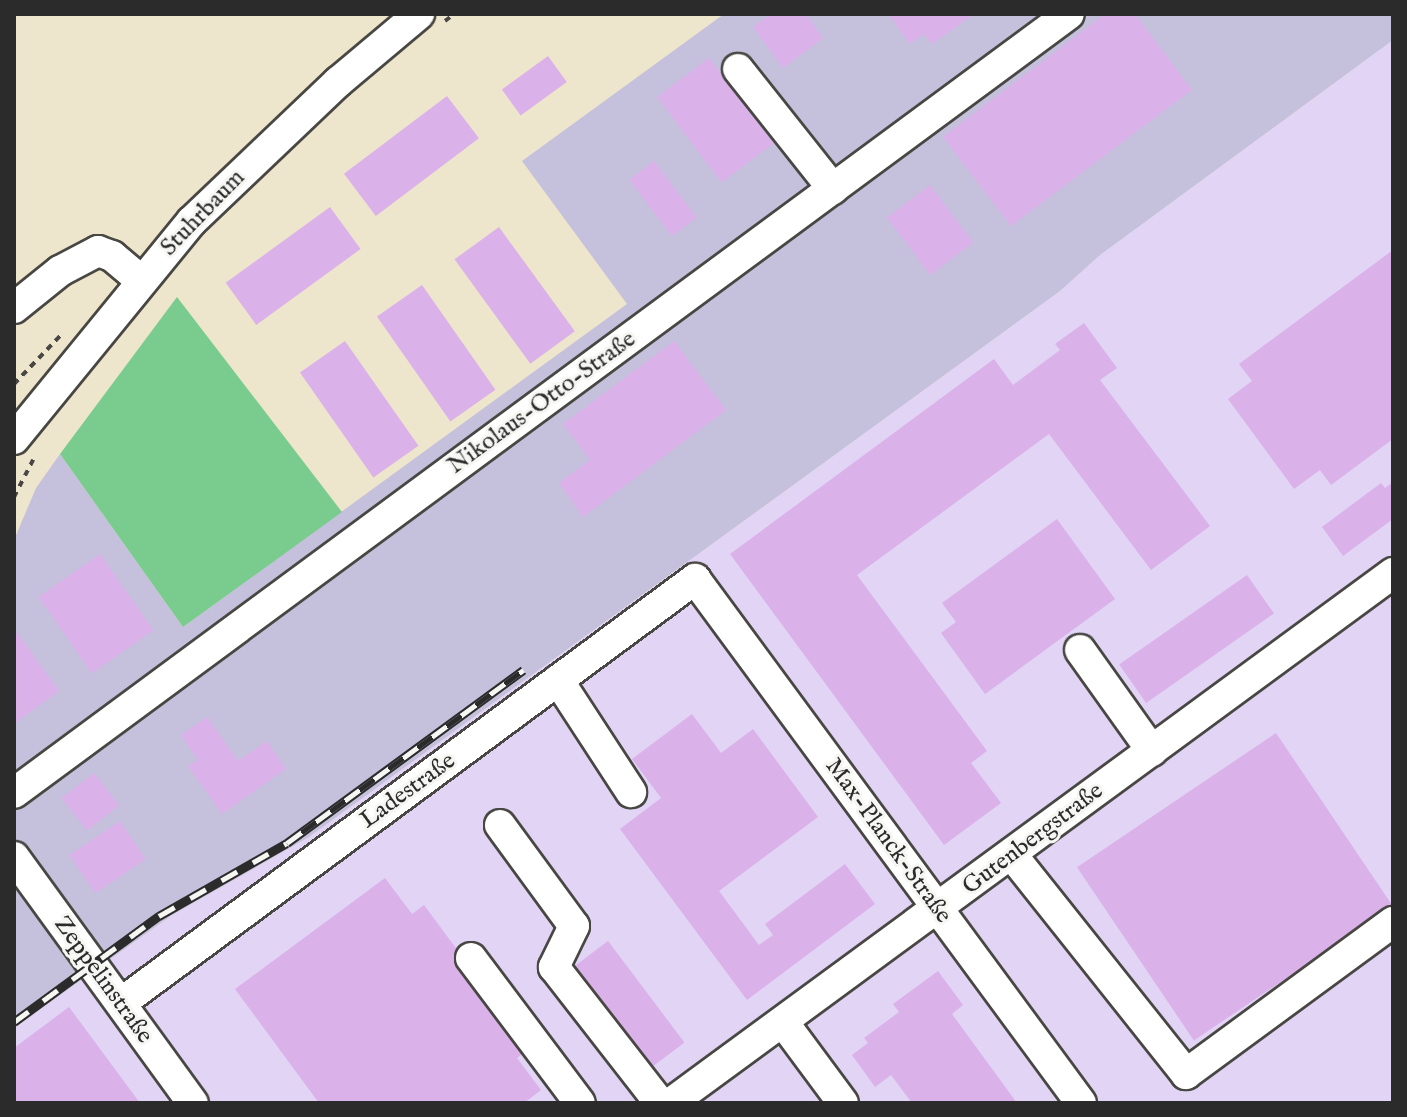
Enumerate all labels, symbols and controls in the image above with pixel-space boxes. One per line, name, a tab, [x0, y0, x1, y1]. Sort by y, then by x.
street label: Stuhrbaum	[155, 164, 251, 262]
street label: Nikolaus-Otto-Straße	[443, 325, 641, 481]
street label: Ladestraße	[355, 747, 461, 835]
street label: Max-Planck-Straße	[819, 753, 957, 929]
street label: Gutenbergstraße	[957, 777, 1109, 901]
street label: Zeppelinstraße	[47, 911, 159, 1049]

